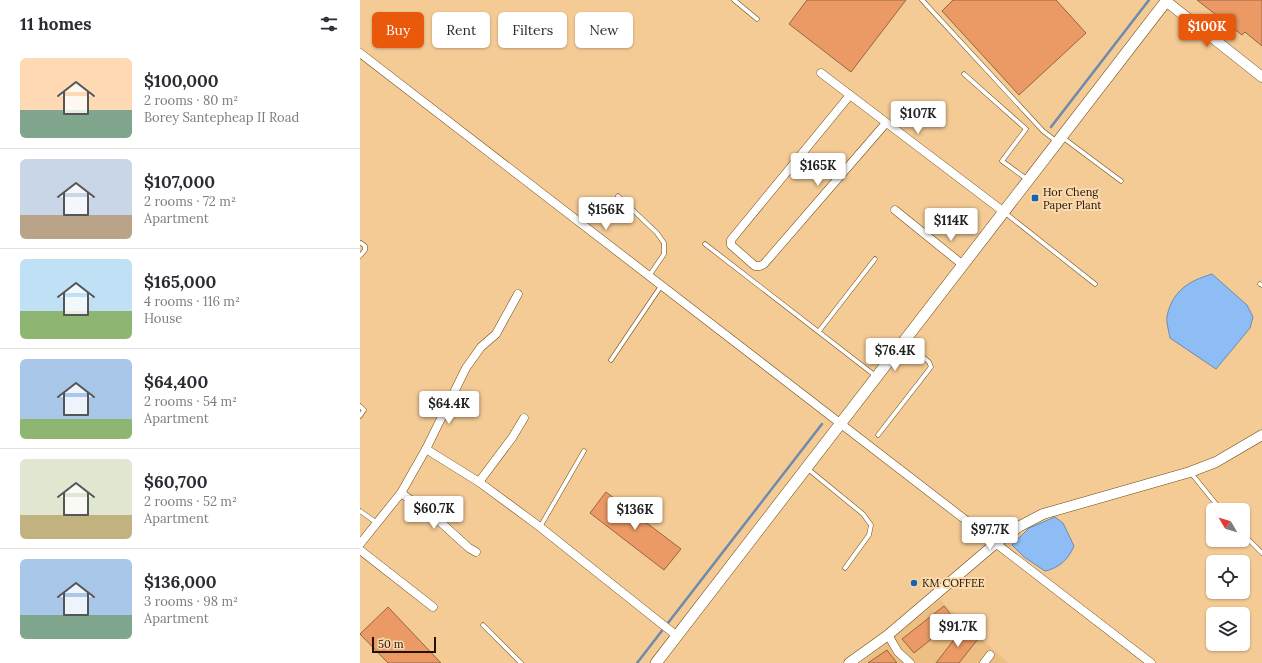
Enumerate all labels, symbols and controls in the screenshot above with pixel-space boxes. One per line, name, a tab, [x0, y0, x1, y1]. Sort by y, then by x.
chip: Buy	[372, 12, 424, 48]
chip: Rent	[432, 12, 490, 48]
chip: Filters	[498, 12, 567, 48]
chip: New	[575, 12, 633, 48]
text: 11 homes	[20, 13, 92, 35]
icon: filters	[318, 13, 340, 35]
pin: $100K	[1179, 14, 1235, 48]
text: $100K	[1188, 18, 1226, 35]
text: $100,000	[144, 70, 219, 92]
icon: home	[52, 74, 100, 122]
text: 2 rooms · 80 m²	[144, 92, 238, 109]
pin: $107K	[890, 101, 946, 135]
text: $107K	[900, 105, 936, 122]
text: Borey Santepheap II Road	[144, 109, 299, 126]
pin: $165K	[790, 153, 846, 187]
text: $165K	[800, 157, 836, 174]
text: $107,000	[144, 171, 215, 193]
icon: home	[52, 175, 100, 223]
place label: Hor Cheng Paper Plant	[1043, 185, 1102, 212]
text: 2 rooms · 72 m²	[144, 193, 236, 210]
marker: Hor Cheng Paper Plant	[1030, 193, 1040, 203]
pin: $156K	[578, 197, 634, 231]
text: $156K	[588, 201, 624, 218]
pin: $114K	[923, 208, 979, 242]
text: Apartment	[144, 210, 209, 227]
text: $114K	[934, 212, 968, 229]
text: $165,000	[144, 271, 216, 293]
icon: home	[52, 275, 100, 323]
text: 4 rooms · 116 m²	[144, 293, 240, 310]
text: House	[144, 310, 182, 327]
pin: $76.4K	[862, 338, 928, 372]
text: $76.4K	[875, 342, 915, 359]
text: $64,400	[144, 371, 208, 393]
icon: home	[52, 375, 100, 423]
pin: $64.4K	[416, 391, 482, 425]
text: 2 rooms · 54 m²	[144, 393, 237, 410]
text: $64.4K	[428, 395, 470, 412]
text: Apartment	[144, 410, 209, 427]
text: $60,700	[144, 471, 208, 493]
icon: home	[52, 475, 100, 523]
text: 2 rooms · 52 m²	[144, 493, 237, 510]
pin: $60.7K	[401, 496, 467, 530]
pin: $136K	[607, 497, 663, 531]
text: $60.7K	[413, 500, 455, 517]
text: $136K	[617, 501, 653, 518]
north arrow	[1206, 503, 1250, 547]
map controls	[1206, 503, 1250, 651]
text: Apartment	[144, 510, 209, 527]
pin: $97.7K	[957, 517, 1023, 551]
text: $97.7K	[971, 521, 1009, 538]
button: locate	[1206, 555, 1250, 599]
text: $136,000	[144, 571, 217, 593]
icon: home	[52, 575, 100, 623]
place label: KM COFFEE	[922, 576, 985, 590]
marker: KM COFFEE	[909, 578, 919, 588]
text: 3 rooms · 98 m²	[144, 593, 238, 610]
button: layers	[1206, 607, 1250, 651]
text: Apartment	[144, 610, 209, 627]
pin: $91.7K	[925, 614, 991, 648]
text: $91.7K	[939, 618, 977, 635]
scale bar	[372, 635, 436, 654]
text: 50 m	[378, 637, 404, 651]

